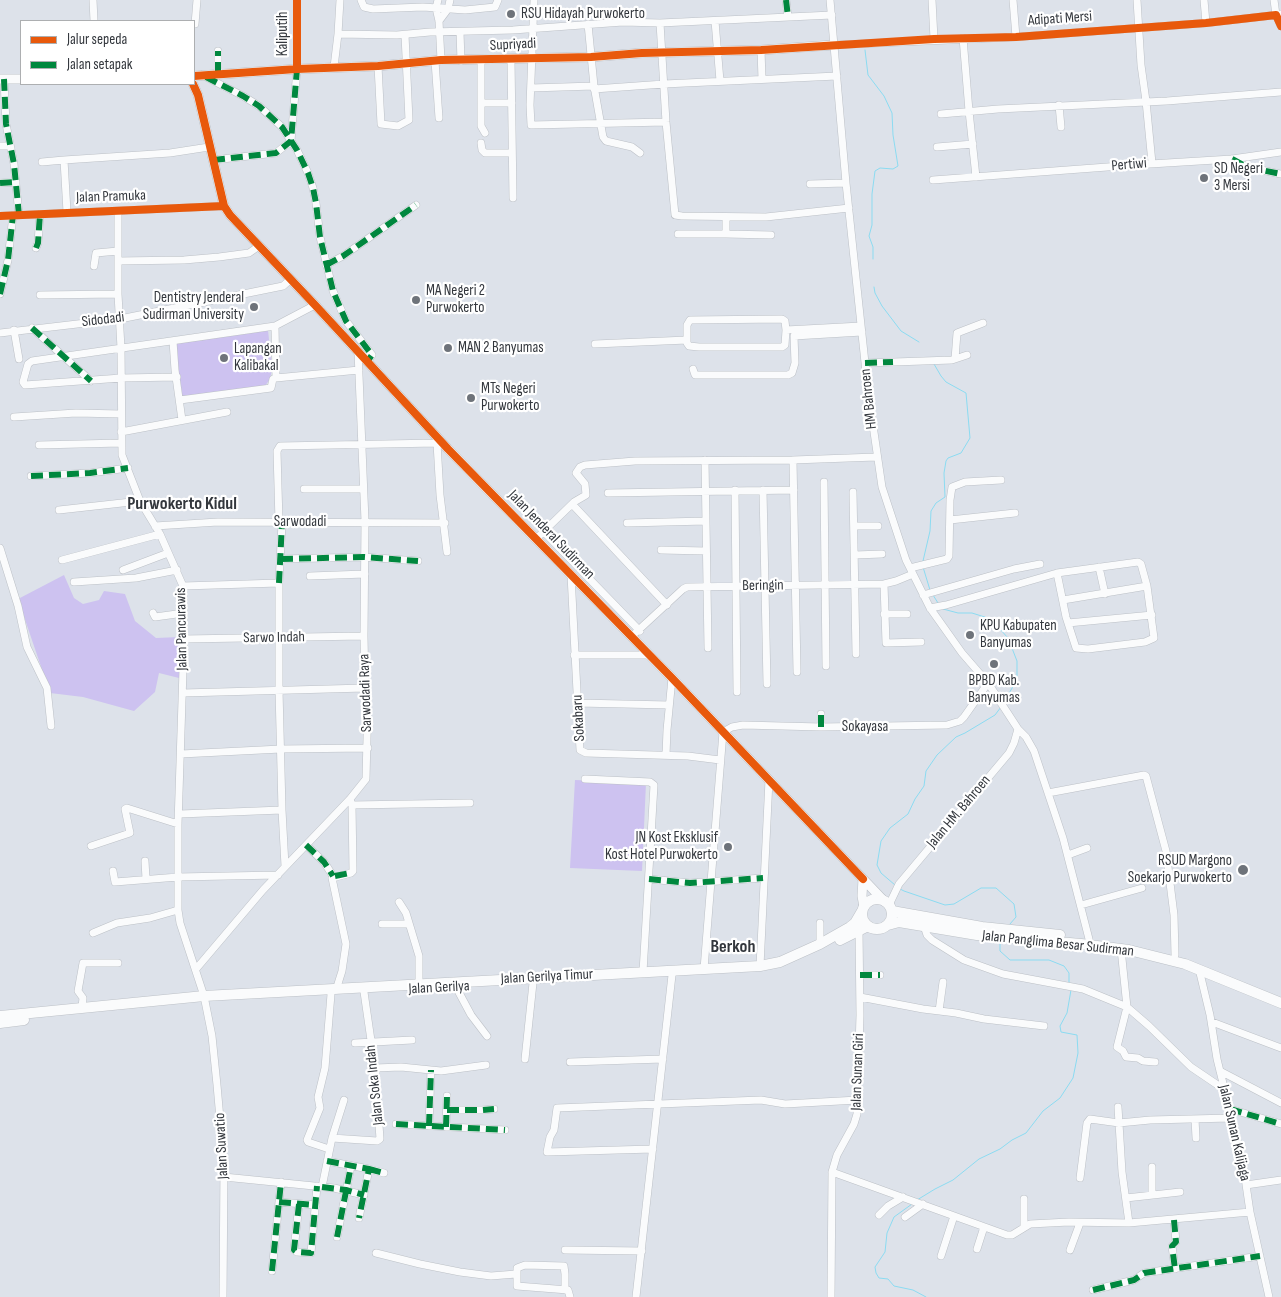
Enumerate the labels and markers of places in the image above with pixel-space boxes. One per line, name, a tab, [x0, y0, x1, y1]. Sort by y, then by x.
place label: RSU Hidayah Purwokerto	[521, 5, 645, 23]
marker: RSU Hidayah Purwokerto	[505, 8, 517, 20]
place label: SD Negeri 3 Mersi	[1214, 160, 1263, 195]
marker: SD Negeri 3 Mersi	[1198, 172, 1210, 184]
place label: MA Negeri 2 Purwokerto	[426, 282, 485, 317]
place label: Dentistry Jenderal Sudirman University	[143, 289, 244, 324]
marker: MA Negeri 2 Purwokerto	[410, 294, 422, 306]
marker: Dentistry Jenderal Sudirman University	[248, 301, 260, 313]
place label: MAN 2 Banyumas	[458, 339, 544, 357]
place label: Lapangan Kalibakal	[234, 340, 282, 375]
marker: MAN 2 Banyumas	[442, 342, 454, 354]
marker: Lapangan Kalibakal	[218, 352, 230, 364]
place label: MTs Negeri Purwokerto	[481, 380, 539, 415]
marker: MTs Negeri Purwokerto	[465, 392, 477, 404]
place label: KPU Kabupaten Banyumas	[980, 617, 1057, 652]
marker: KPU Kabupaten Banyumas	[964, 629, 976, 641]
marker: BPBD Kab. Banyumas	[988, 658, 1000, 670]
place label: BPBD Kab. Banyumas	[968, 672, 1020, 707]
place label: JN Kost Eksklusif Kost Hotel Purwokerto	[605, 829, 718, 864]
marker: JN Kost Eksklusif Kost Hotel Purwokerto	[722, 841, 734, 853]
place label: RSUD Margono Soekarjo Purwokerto	[1128, 852, 1232, 887]
marker: RSUD Margono Soekarjo Purwokerto	[1236, 863, 1250, 877]

